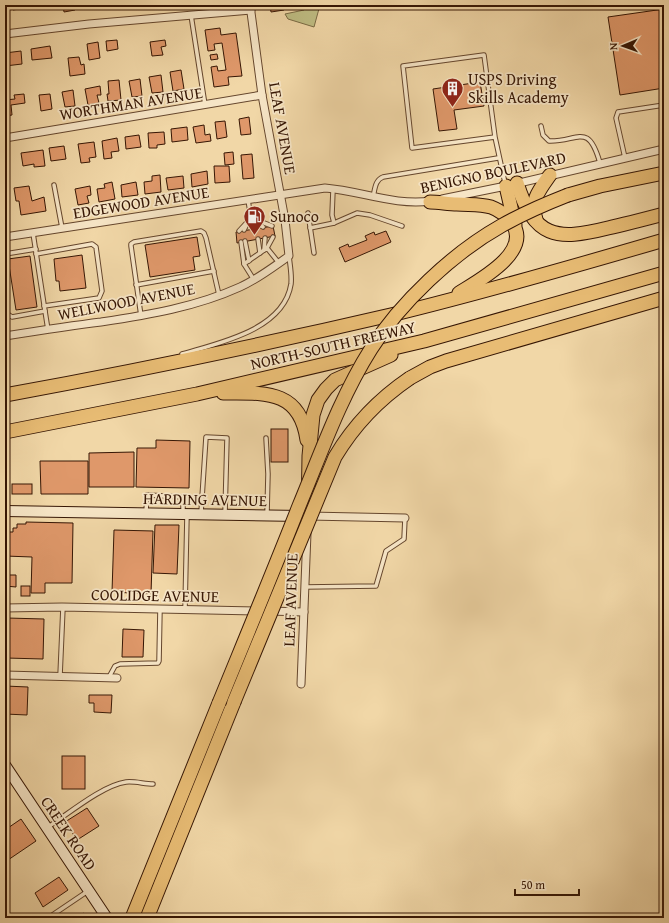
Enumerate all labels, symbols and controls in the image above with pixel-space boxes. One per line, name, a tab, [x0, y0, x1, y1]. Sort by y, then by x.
north arrow	[603, 26, 643, 66]
text: N	[605, 42, 621, 50]
place label: USPS Driving Skills Academy	[468, 67, 569, 109]
building icon: USPS Driving Skills Academy	[439, 75, 465, 108]
street label: WORTHMAN AVENUE	[58, 80, 204, 126]
street label: LEAF AVENUE	[263, 80, 303, 176]
street label: BENIGNO BOULEVARD	[418, 145, 568, 199]
street label: EDGEWOOD AVENUE	[71, 179, 211, 225]
fuel station icon: Sunoco	[242, 203, 268, 236]
place label: Sunoco	[270, 204, 319, 228]
street label: WELLWOOD AVENUE	[56, 276, 196, 326]
street label: NORTH-SOUTH FREEWAY	[248, 314, 418, 376]
street label: HARDING AVENUE	[143, 486, 267, 512]
street label: LEAF AVENUE	[276, 553, 304, 647]
street label: COOLIDGE AVENUE	[91, 582, 219, 608]
street label: CREEK ROAD	[35, 791, 103, 875]
scale bar	[515, 871, 579, 897]
text: 50 m	[521, 876, 545, 893]

